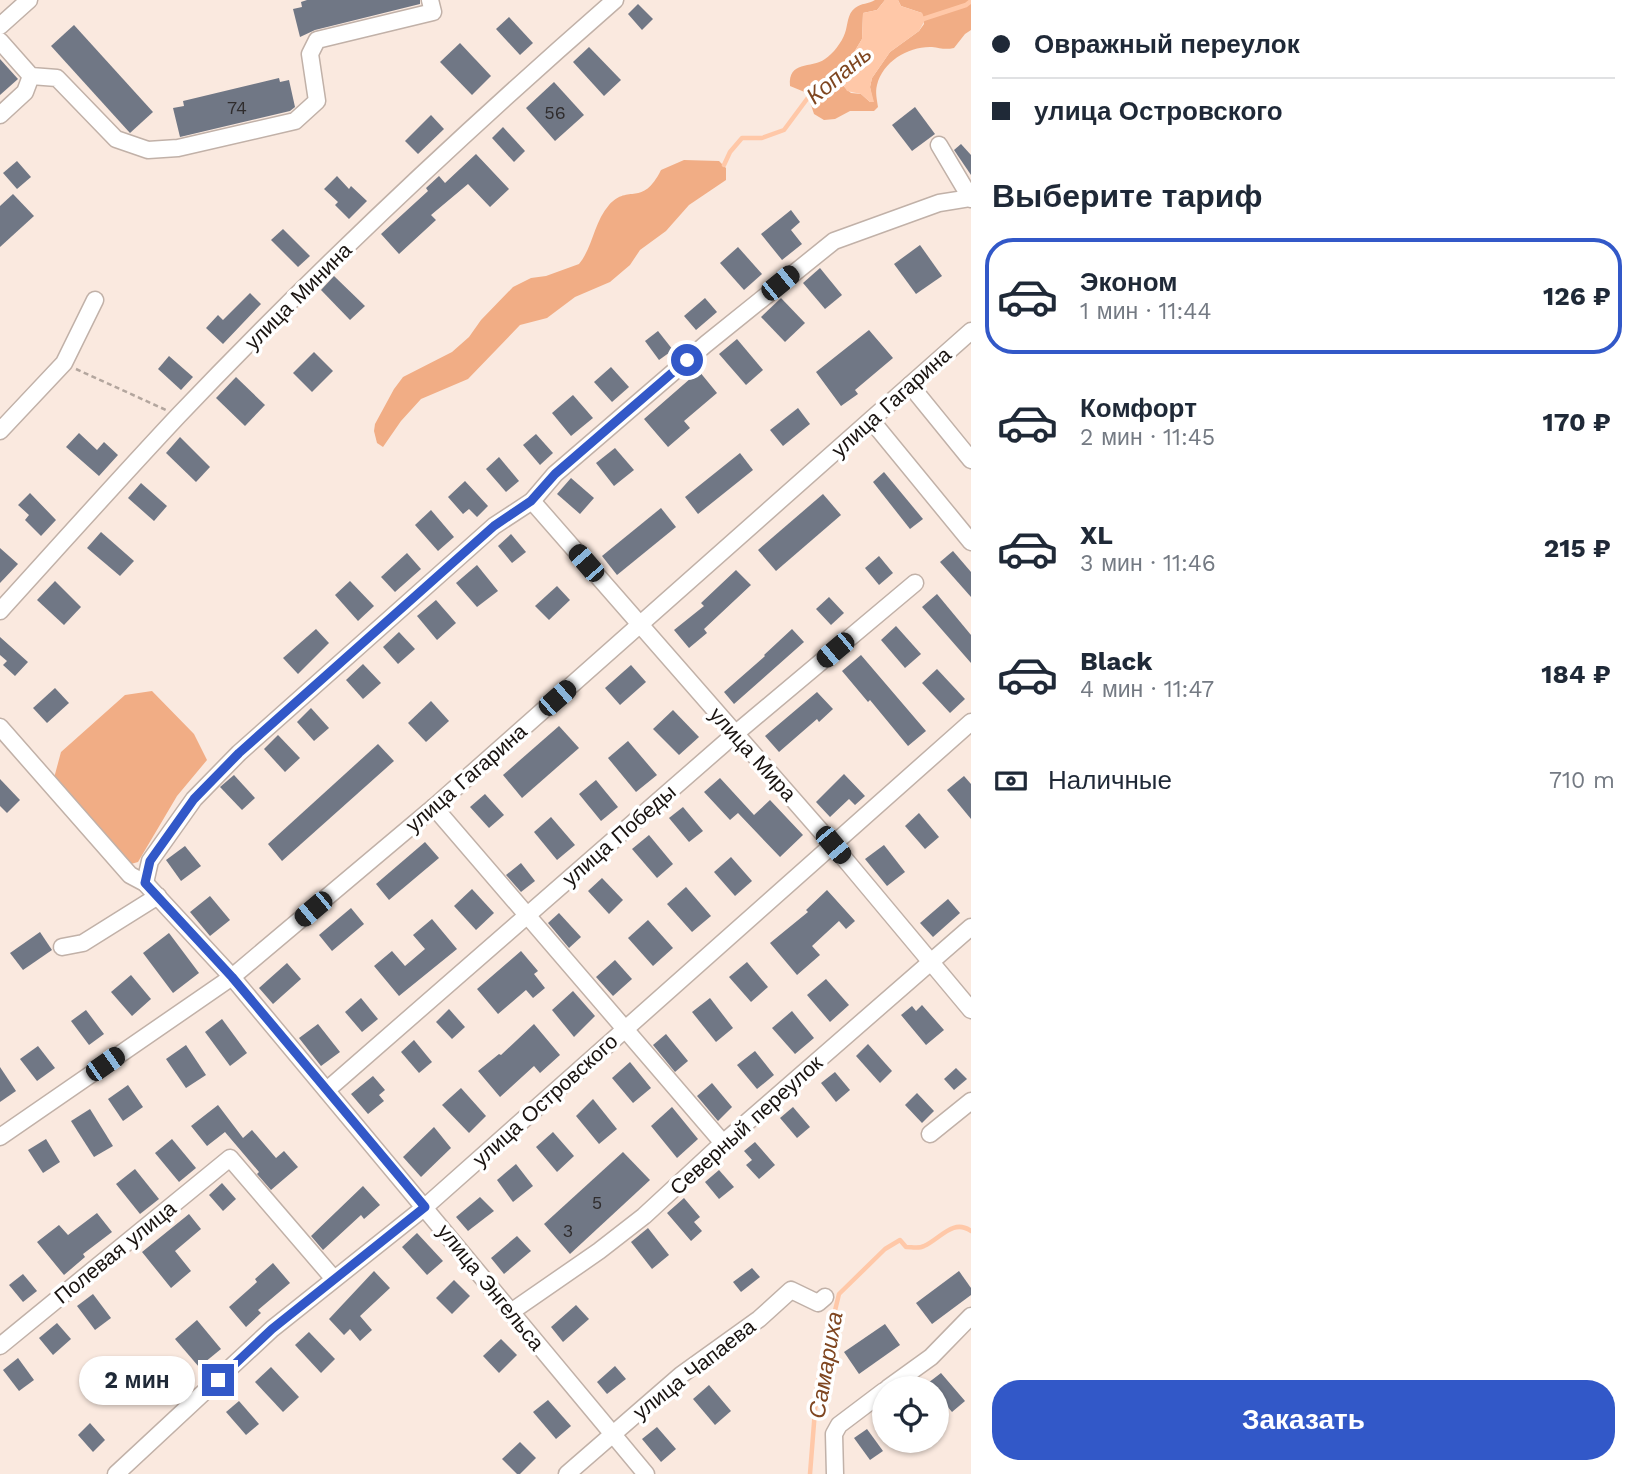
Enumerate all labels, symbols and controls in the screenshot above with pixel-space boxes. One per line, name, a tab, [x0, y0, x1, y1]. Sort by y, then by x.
text: Овражный переулок	[1034, 29, 1300, 59]
water label: Копань	[801, 40, 877, 110]
text: улица Островского	[1034, 96, 1283, 126]
house number: 74	[227, 97, 247, 118]
house number: 56	[544, 102, 566, 123]
text: Выберите тариф	[992, 177, 1263, 215]
street label: улица Минина	[239, 237, 357, 355]
car	[758, 262, 803, 304]
icon: car	[996, 265, 1059, 328]
text: Эконом	[1080, 267, 1178, 297]
text: 126 ₽	[1543, 281, 1611, 311]
text: 1 мин · 11:44	[1080, 298, 1211, 325]
street label: улица Гагарина	[826, 342, 956, 462]
route start	[671, 344, 703, 376]
icon: car	[996, 391, 1059, 454]
text: Комфорт	[1080, 393, 1197, 423]
text: 170 ₽	[1543, 407, 1611, 437]
text: 2 мин · 11:45	[1080, 424, 1215, 451]
icon: car	[996, 517, 1059, 580]
text: XL	[1080, 520, 1113, 550]
text: 215 ₽	[1544, 533, 1611, 563]
car	[565, 540, 608, 586]
text: 3 мин · 11:46	[1080, 550, 1216, 577]
car	[813, 628, 858, 672]
icon: car	[996, 643, 1059, 706]
text: Black	[1080, 646, 1152, 676]
text: 184 ₽	[1541, 659, 1611, 689]
car	[535, 676, 580, 720]
text: 4 мин · 11:47	[1080, 676, 1214, 703]
street label: улица Мира	[704, 702, 802, 806]
street label: улица Гагарина	[400, 718, 532, 837]
icon: cash	[992, 762, 1030, 800]
text: Наличные	[1048, 765, 1172, 795]
text: 710 m	[1549, 767, 1615, 794]
street label: улица Победы	[557, 779, 681, 891]
car	[812, 822, 855, 868]
car	[291, 887, 336, 931]
street label: улица Островского	[467, 1028, 623, 1172]
car	[82, 1043, 129, 1085]
street label: Северный переулок	[665, 1050, 828, 1200]
house number: 5	[592, 1192, 602, 1213]
street label: Полевая улица	[49, 1195, 181, 1309]
street label: улица Энгельса	[432, 1219, 550, 1355]
house number: 3	[563, 1220, 573, 1241]
water label: Самариха	[803, 1310, 849, 1420]
street label: улица Чапаева	[628, 1313, 760, 1424]
callout: 2 мин	[78, 1356, 194, 1404]
route end	[202, 1364, 234, 1396]
text: 2 мин	[104, 1367, 170, 1394]
map controls	[872, 1376, 949, 1453]
button: locate	[872, 1376, 949, 1453]
button: Заказать	[992, 1380, 1615, 1460]

